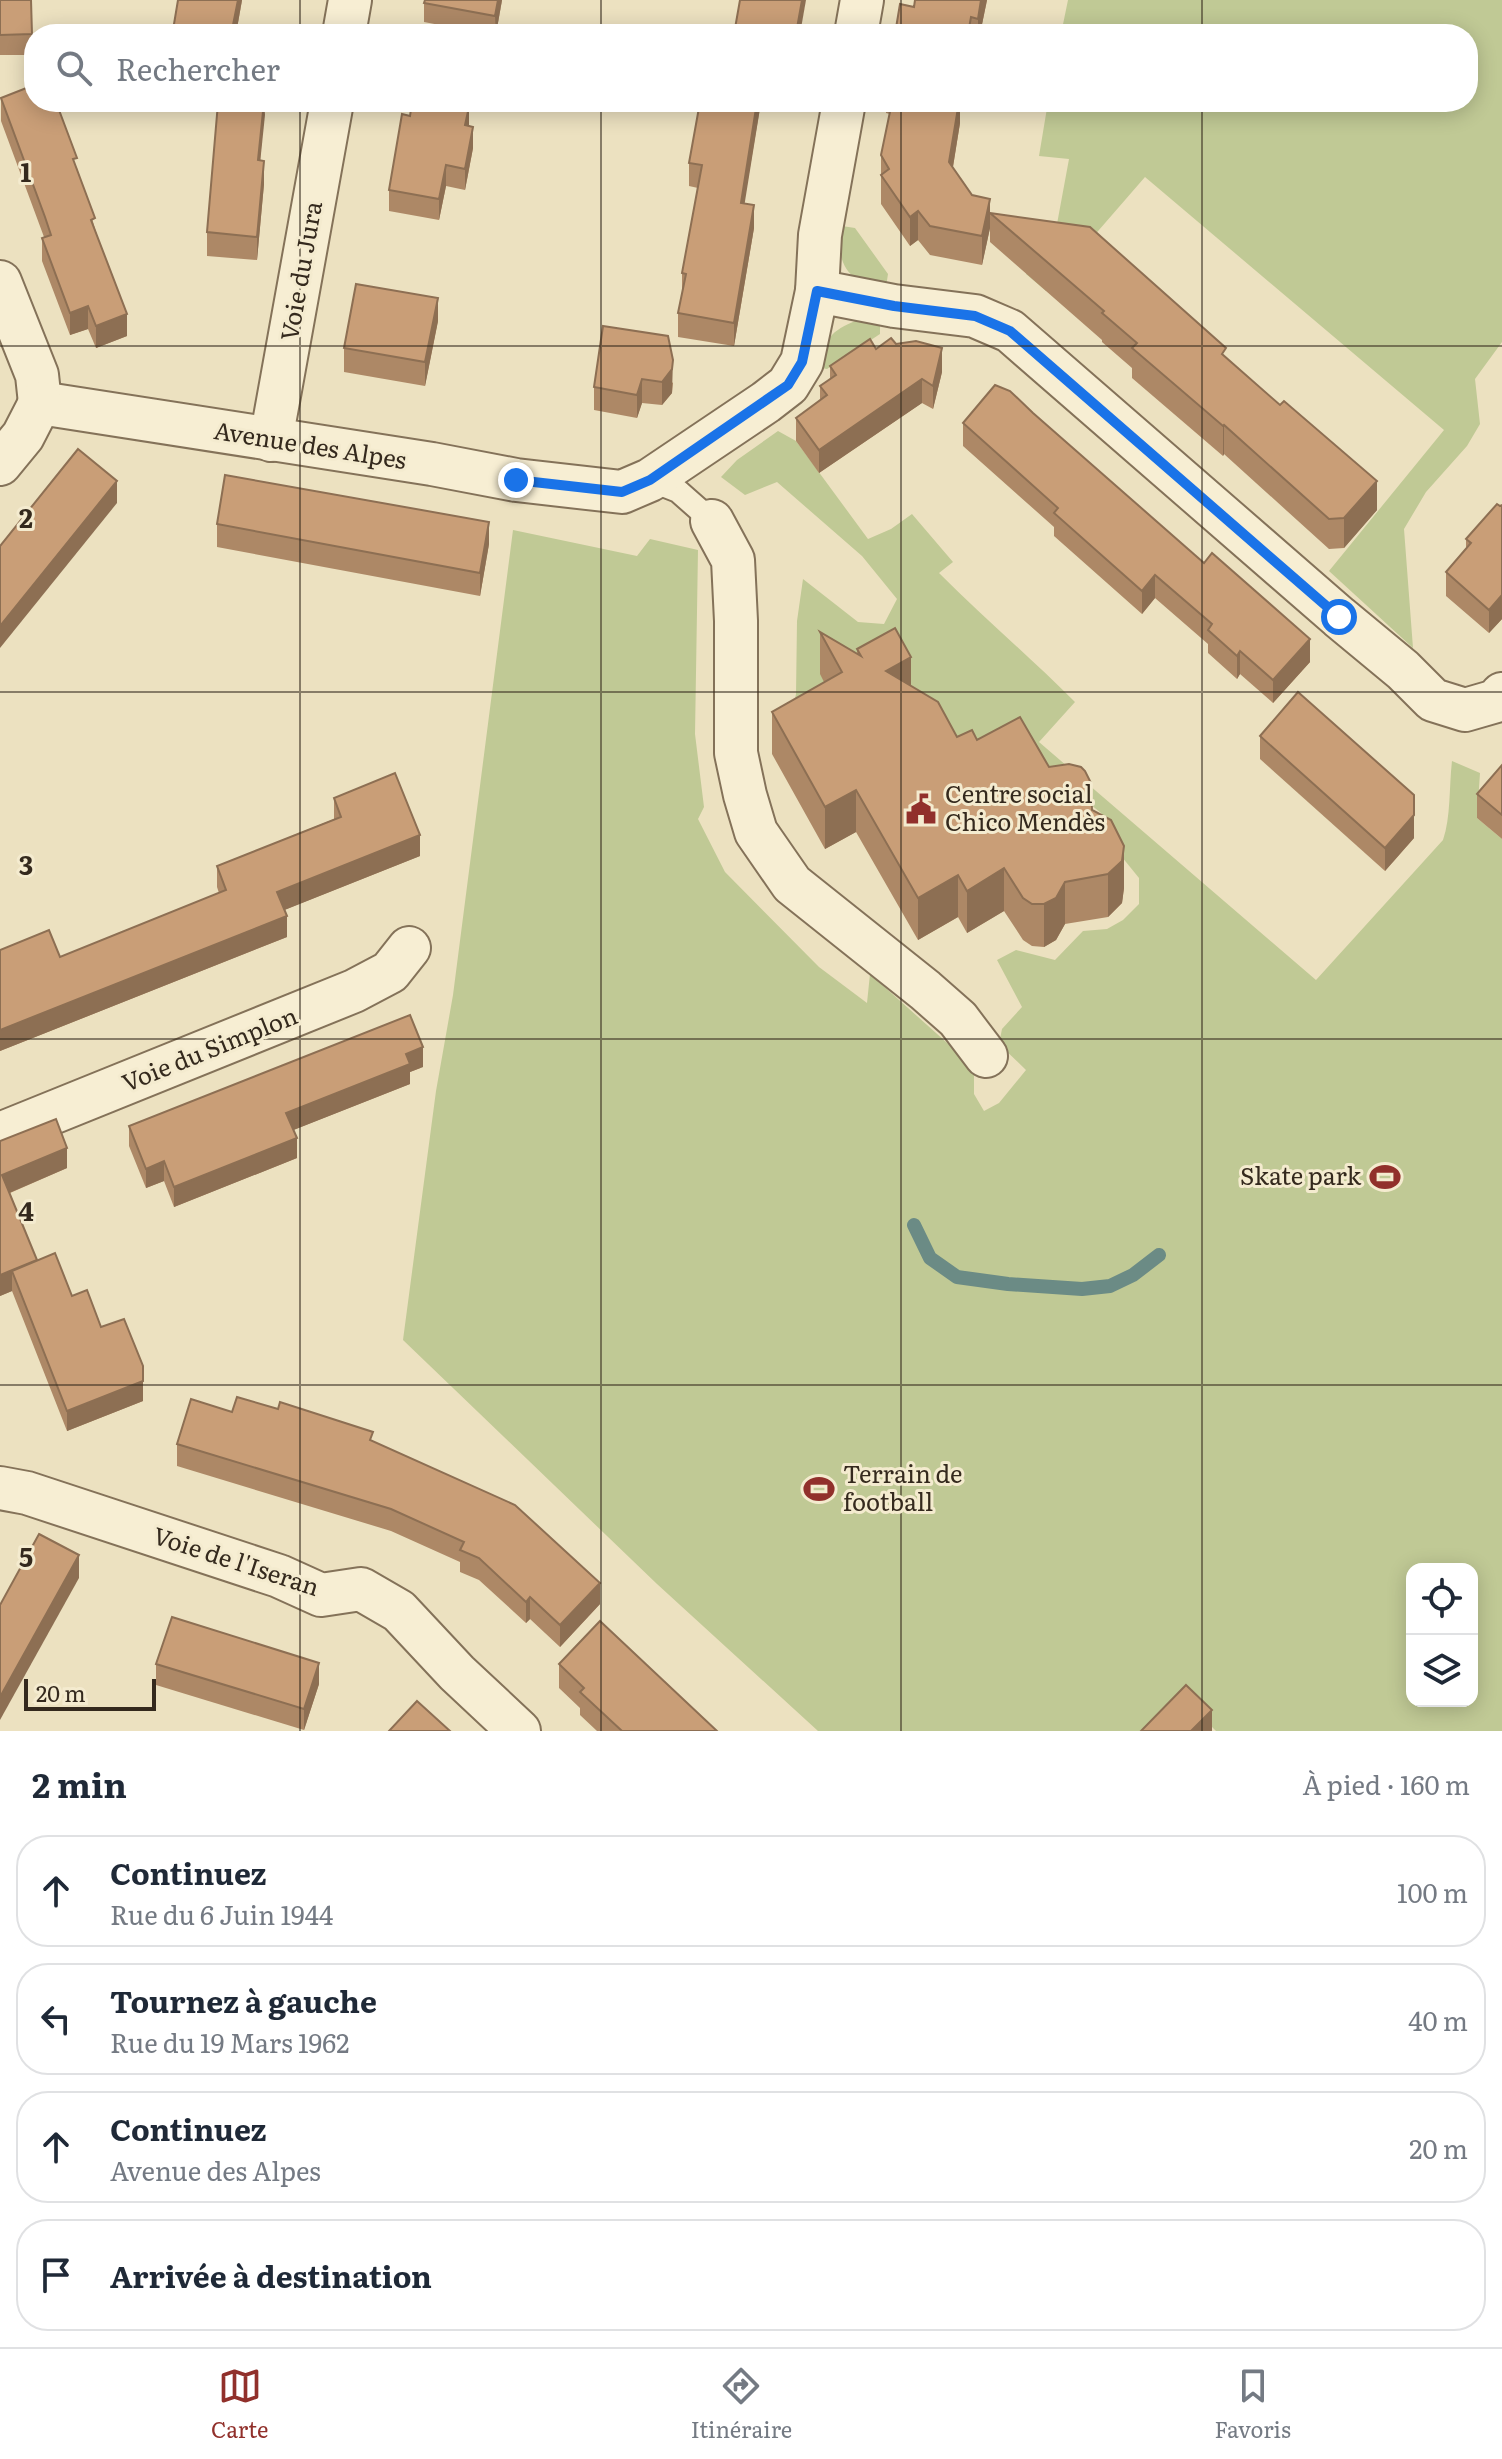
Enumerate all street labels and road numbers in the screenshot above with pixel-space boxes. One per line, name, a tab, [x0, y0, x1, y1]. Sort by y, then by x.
street label: Voie du Jura	[270, 198, 329, 343]
street label: Avenue des Alpes	[212, 411, 409, 476]
street label: Voie du Simplon	[116, 997, 302, 1099]
street label: Voie de l'Iseran	[149, 1516, 324, 1603]

